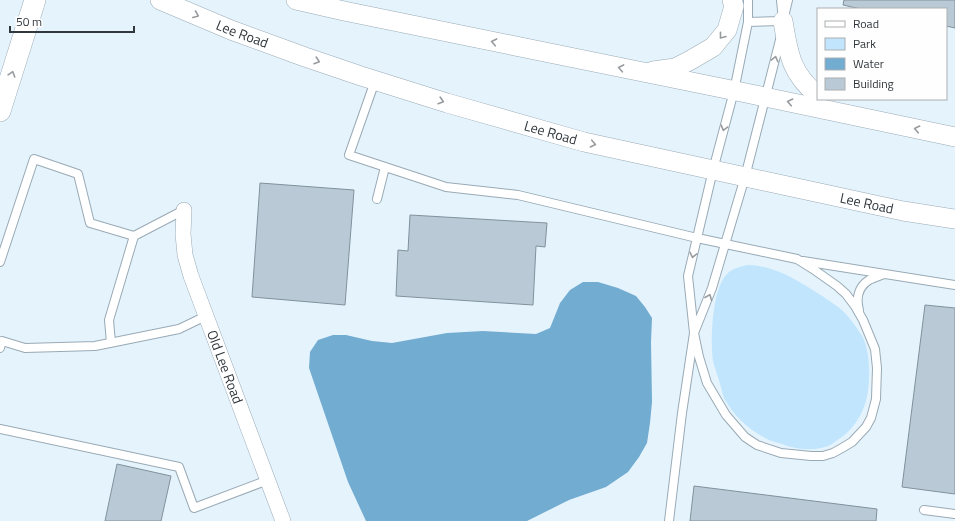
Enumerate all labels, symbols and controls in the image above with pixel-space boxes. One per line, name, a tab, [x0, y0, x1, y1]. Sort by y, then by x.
scale bar	[10, 8, 134, 34]
legend	[817, 8, 947, 100]
one-way arrow	[191, 10, 199, 18]
text: 50 m	[16, 12, 42, 31]
street label: Lee Road	[213, 14, 271, 53]
text: Road	[853, 14, 879, 33]
one-way arrow	[719, 32, 726, 39]
text: Park	[853, 34, 876, 53]
one-way arrow	[490, 38, 497, 47]
text: Water	[853, 54, 884, 73]
one-way arrow	[770, 56, 779, 63]
one-way arrow	[314, 57, 321, 65]
one-way arrow	[618, 64, 624, 72]
one-way arrow	[7, 70, 15, 77]
text: Building	[853, 74, 894, 93]
one-way arrow	[437, 96, 444, 105]
one-way arrow	[786, 99, 793, 107]
street label: Lee Road	[522, 115, 580, 150]
one-way arrow	[721, 125, 729, 132]
one-way arrow	[914, 125, 920, 133]
one-way arrow	[590, 139, 596, 147]
street label: Lee Road	[838, 187, 896, 219]
one-way arrow	[689, 251, 698, 258]
one-way arrow	[704, 294, 712, 301]
street label: Old Lee Road	[202, 327, 249, 407]

